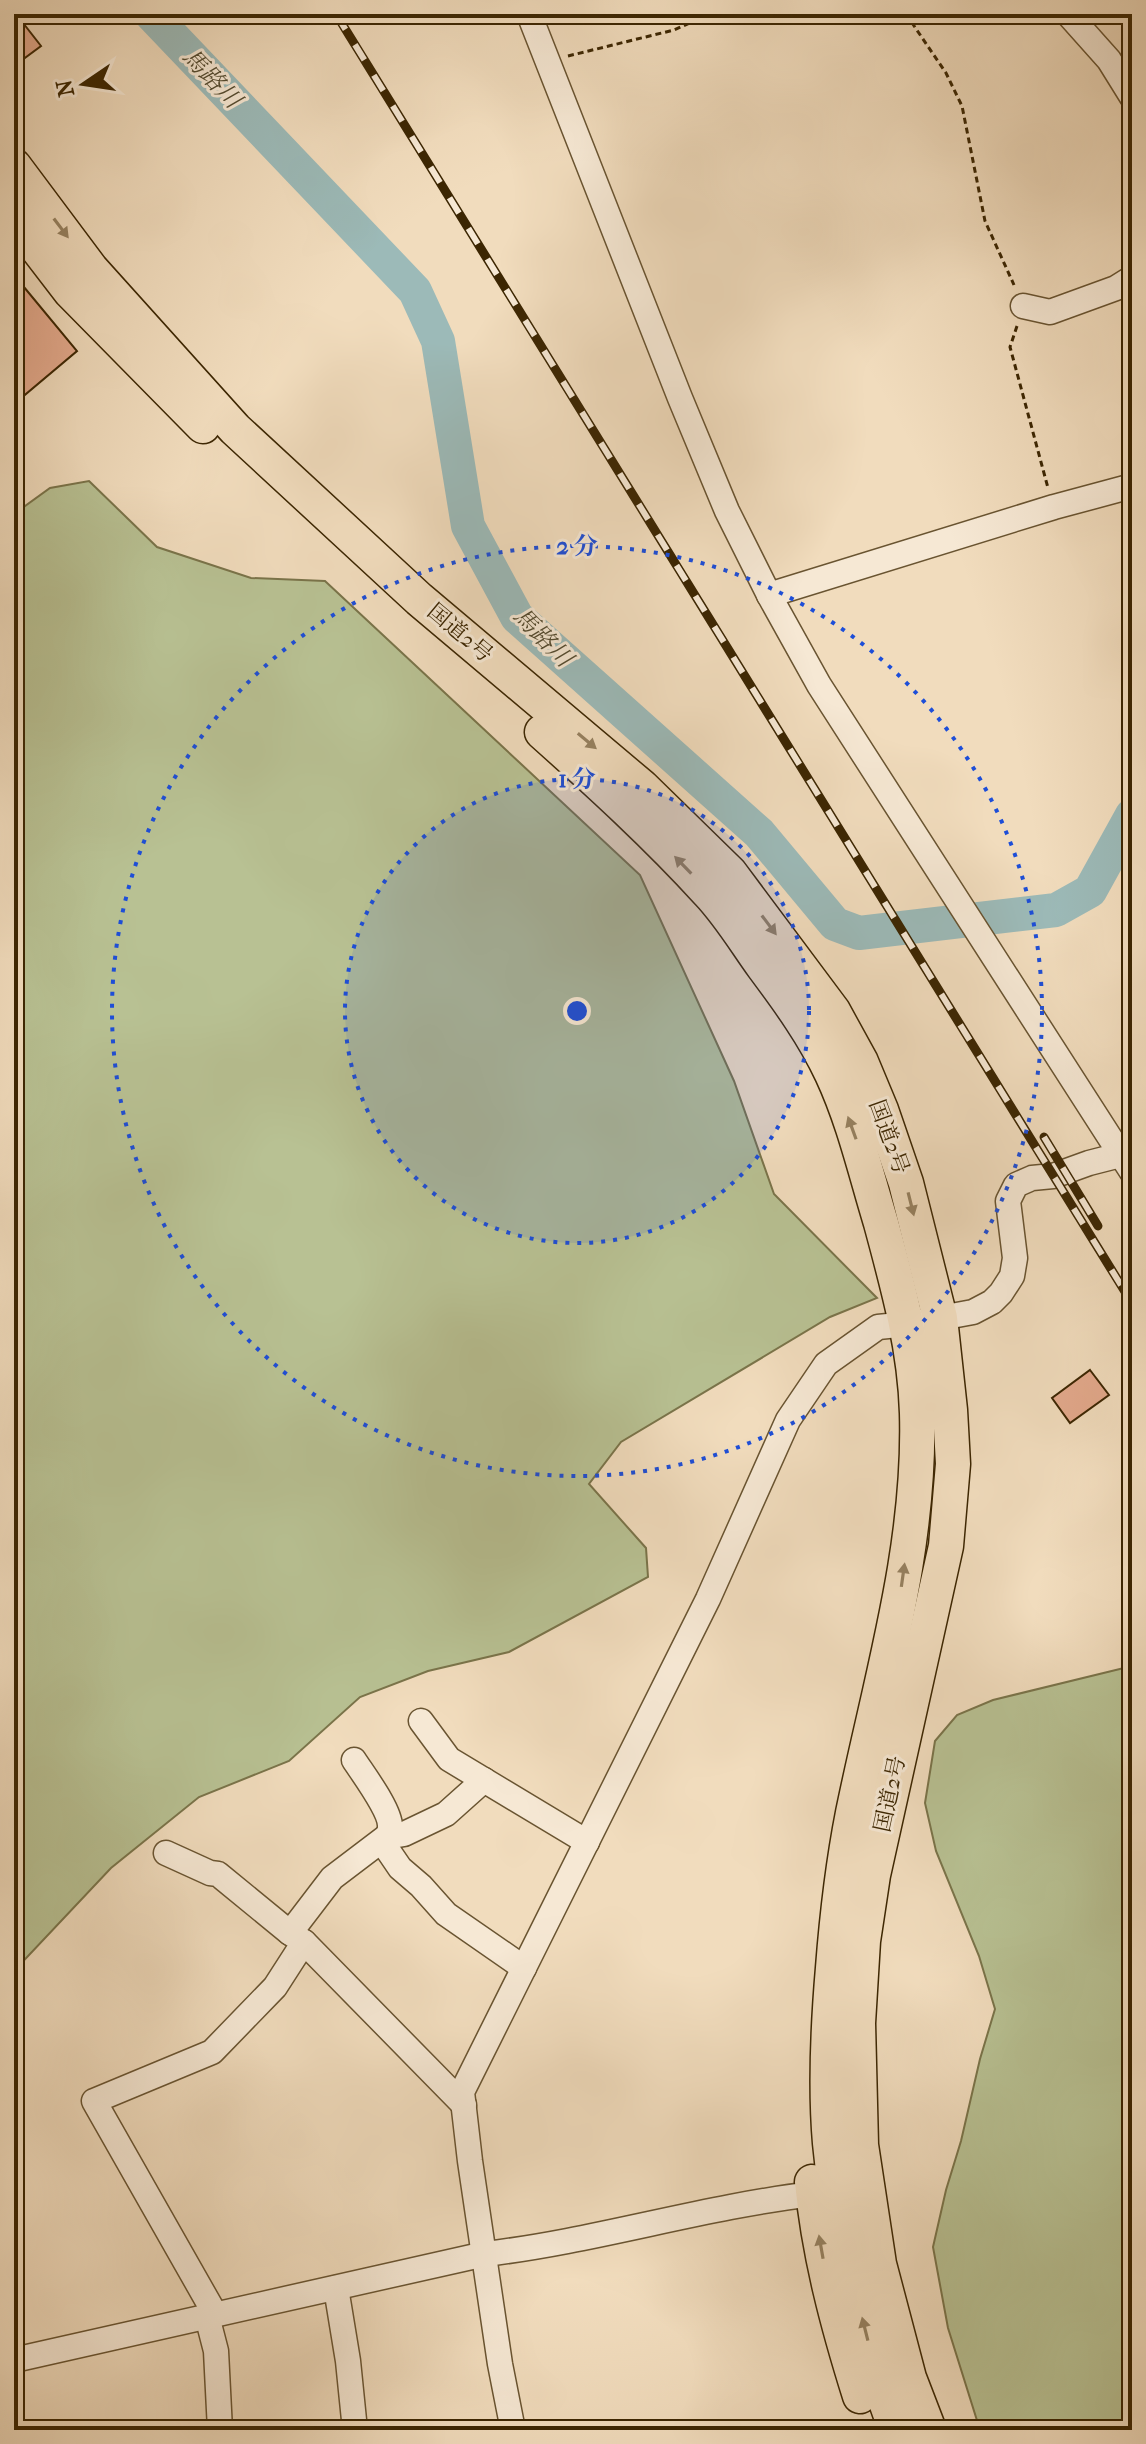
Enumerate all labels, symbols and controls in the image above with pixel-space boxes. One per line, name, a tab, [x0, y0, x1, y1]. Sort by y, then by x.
water label: 馬路川	[177, 42, 249, 116]
north arrow	[44, 44, 124, 124]
text: N	[51, 77, 80, 99]
one-way arrow	[52, 218, 68, 238]
text: 2 分	[556, 532, 598, 560]
street label: 国道2号	[422, 598, 498, 668]
water label: 馬路川	[508, 602, 580, 674]
one-way arrow	[577, 732, 597, 749]
text: 1 分	[558, 765, 596, 793]
one-way arrow	[674, 856, 692, 875]
one-way arrow	[761, 914, 776, 935]
centre of rings	[563, 997, 591, 1025]
street label: 国道2号	[864, 1096, 914, 1178]
one-way arrow	[845, 1116, 858, 1140]
one-way arrow	[906, 1191, 918, 1216]
one-way arrow	[897, 1563, 910, 1588]
street label: 国道2号	[869, 1753, 911, 1835]
one-way arrow	[815, 2235, 827, 2260]
one-way arrow	[859, 2316, 871, 2341]

